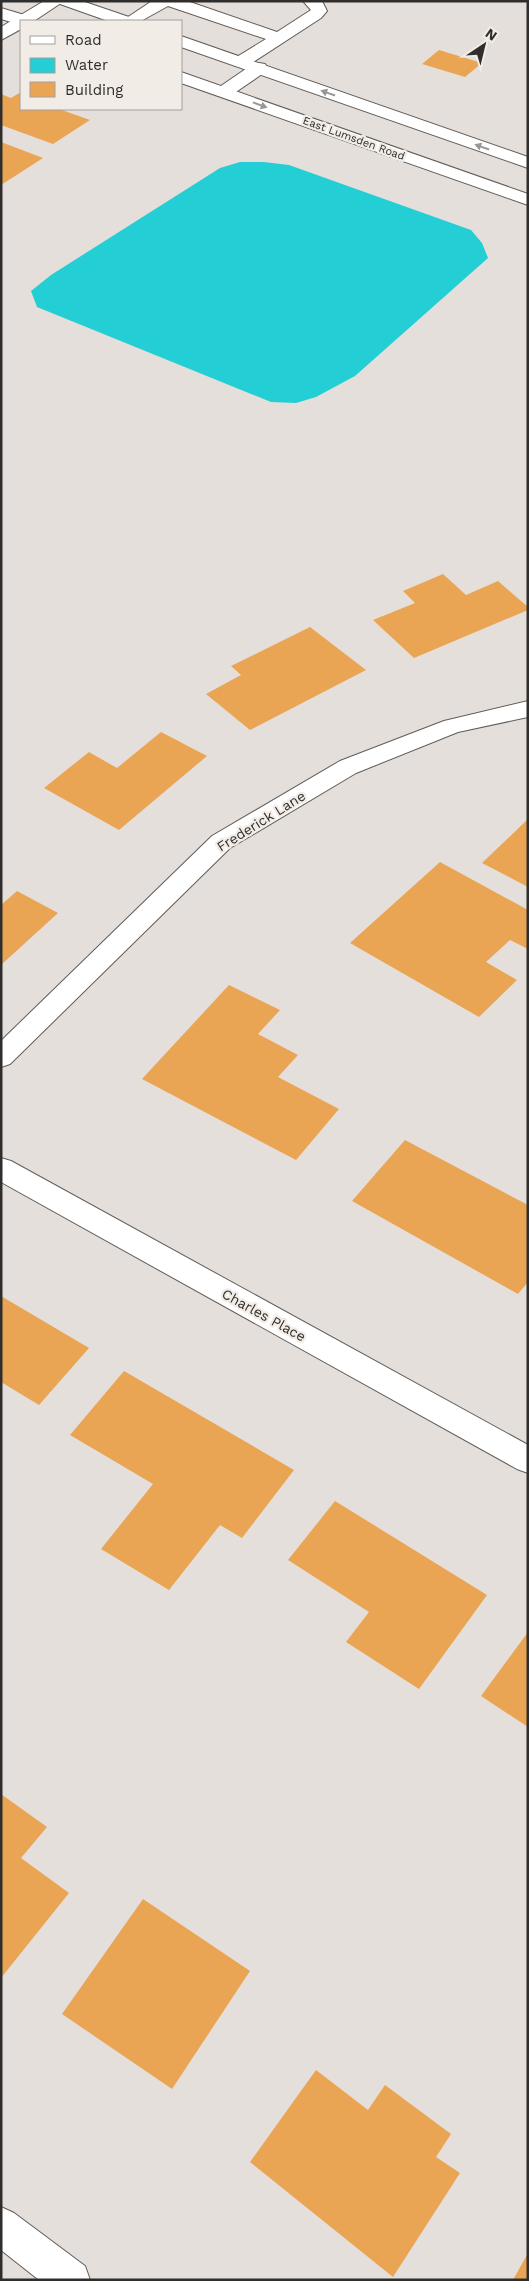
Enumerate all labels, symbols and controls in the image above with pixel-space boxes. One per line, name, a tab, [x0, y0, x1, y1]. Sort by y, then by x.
legend	[20, 20, 182, 110]
north arrow	[459, 20, 509, 70]
text: N	[483, 25, 500, 44]
text: Road	[65, 31, 102, 49]
text: Water	[65, 56, 108, 74]
text: Building	[65, 81, 123, 99]
one-way arrow	[321, 89, 336, 96]
one-way arrow	[253, 101, 268, 109]
street label: East Lumsden Road	[301, 114, 407, 163]
one-way arrow	[474, 143, 489, 151]
street label: Frederick Lane	[214, 787, 308, 855]
street label: Charles Place	[219, 1285, 309, 1345]

